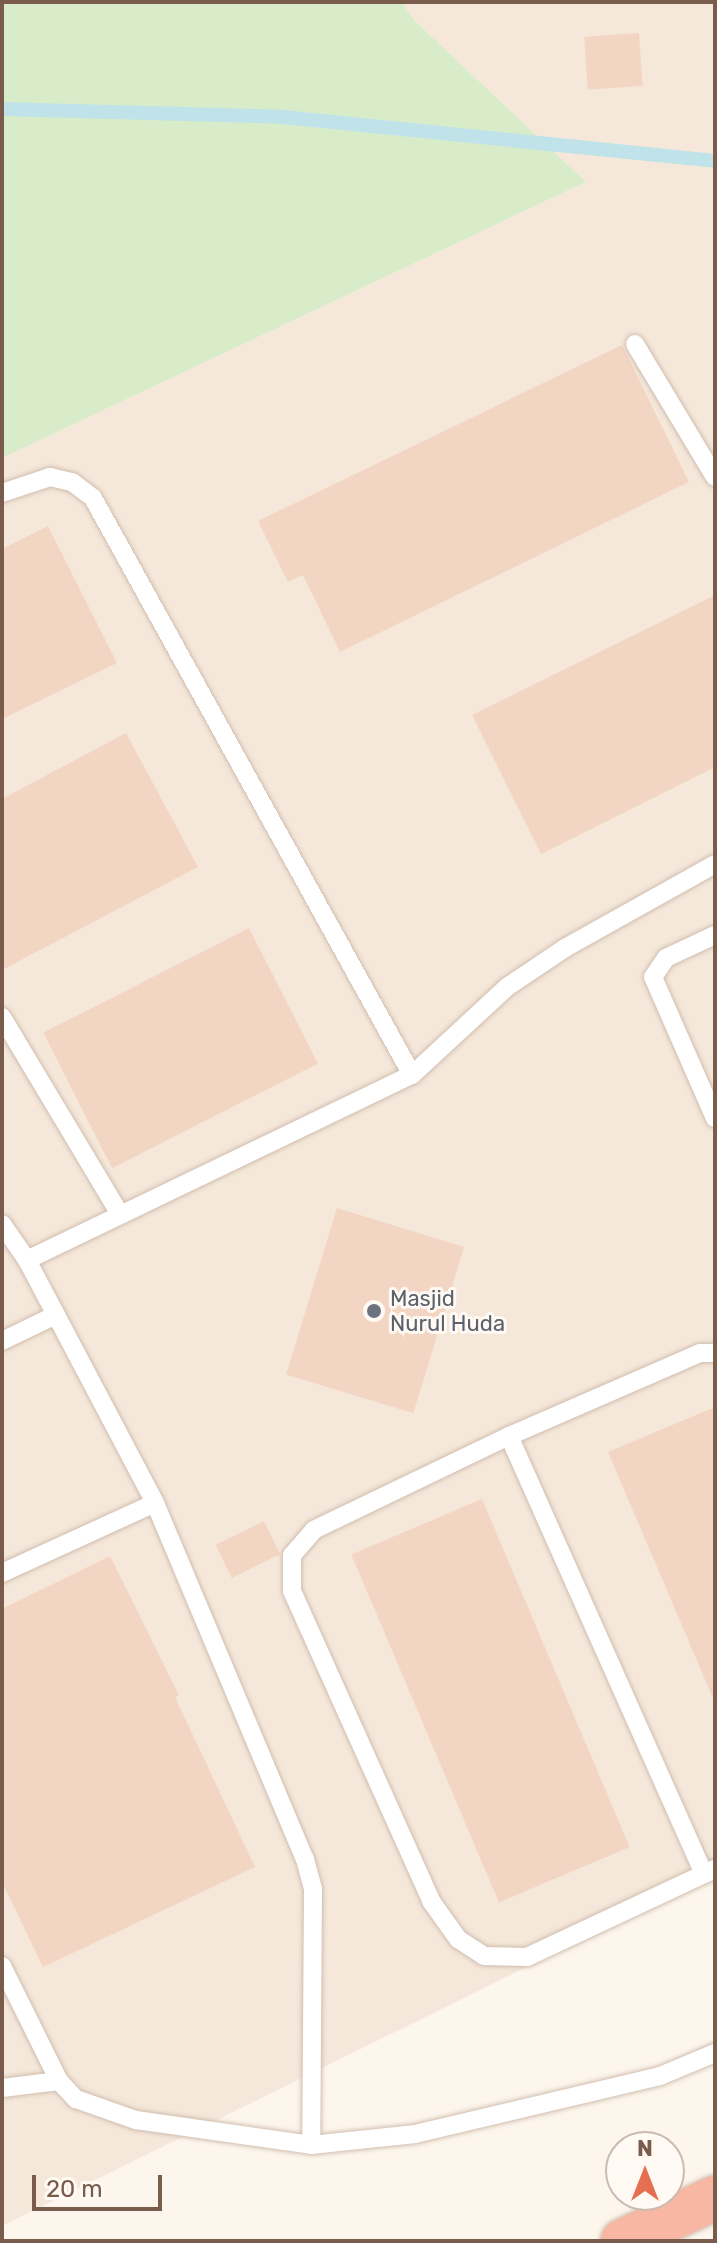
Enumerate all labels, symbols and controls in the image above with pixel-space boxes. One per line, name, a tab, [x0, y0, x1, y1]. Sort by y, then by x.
place label: Masjid Nurul Huda	[390, 1285, 505, 1336]
marker: Masjid Nurul Huda	[365, 1302, 383, 1320]
north arrow	[605, 2131, 685, 2211]
text: N	[637, 2135, 653, 2162]
scale bar	[36, 2159, 166, 2209]
text: 20 m	[46, 2175, 103, 2203]

